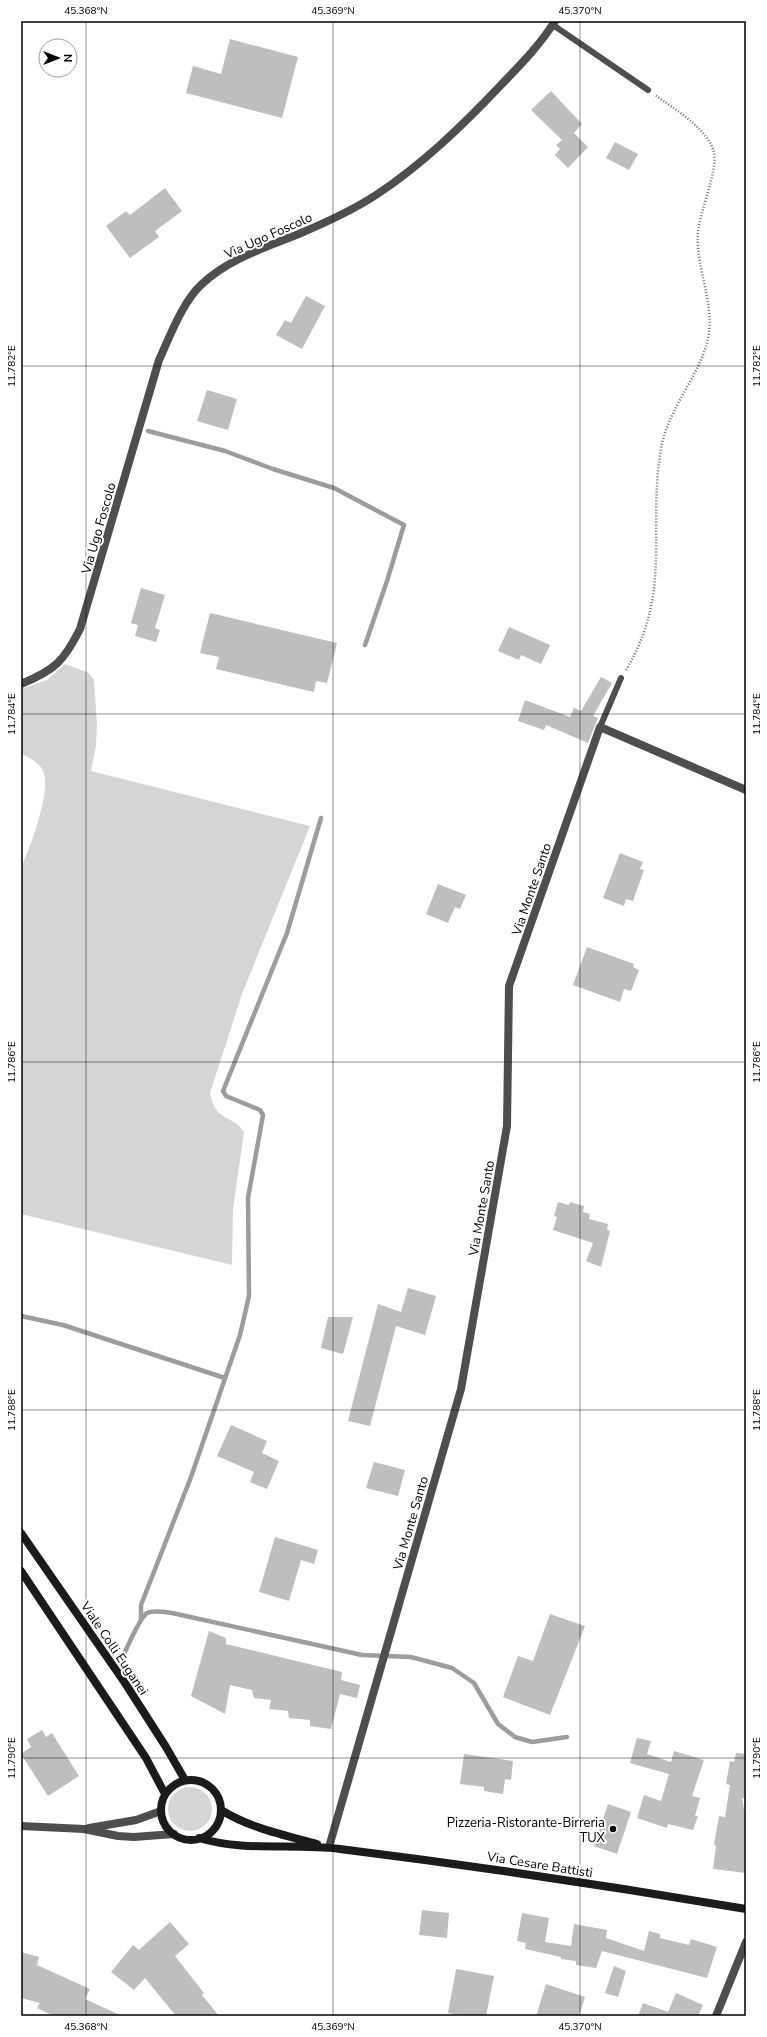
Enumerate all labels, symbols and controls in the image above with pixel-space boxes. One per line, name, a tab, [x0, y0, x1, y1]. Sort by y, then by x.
text: 45.368°N	[64, 4, 108, 18]
text: 45.369°N	[311, 4, 355, 18]
text: 45.370°N	[558, 4, 602, 18]
north arrow	[38, 38, 78, 78]
text: N	[60, 54, 75, 62]
street label: Via Ugo Foscolo	[221, 209, 315, 264]
text: 11.782°E	[5, 345, 19, 387]
text: 11.782°E	[750, 345, 764, 387]
street label: Via Ugo Foscolo	[77, 480, 121, 577]
text: 11.784°E	[5, 693, 19, 735]
text: 11.784°E	[750, 693, 764, 735]
street label: Via Monte Santo	[507, 841, 556, 939]
text: 11.786°E	[5, 1041, 19, 1083]
text: 11.786°E	[750, 1041, 764, 1083]
street label: Via Monte Santo	[465, 1159, 499, 1258]
text: 11.788°E	[5, 1389, 19, 1431]
text: 11.788°E	[750, 1389, 764, 1431]
street label: Via Monte Santo	[389, 1474, 433, 1573]
street label: Viale Colli Euganei	[76, 1597, 152, 1699]
text: 11.790°E	[5, 1737, 19, 1779]
text: 11.790°E	[750, 1737, 764, 1779]
place label: Pizzeria-Ristorante-Birreria TUX	[447, 1814, 606, 1847]
marker: Pizzeria-Ristorante-Birreria TUX	[608, 1824, 618, 1834]
street label: Via Cesare Battisti	[485, 1848, 594, 1882]
text: 45.368°N	[64, 2020, 108, 2034]
text: 45.369°N	[311, 2020, 355, 2034]
text: 45.370°N	[558, 2020, 602, 2034]

